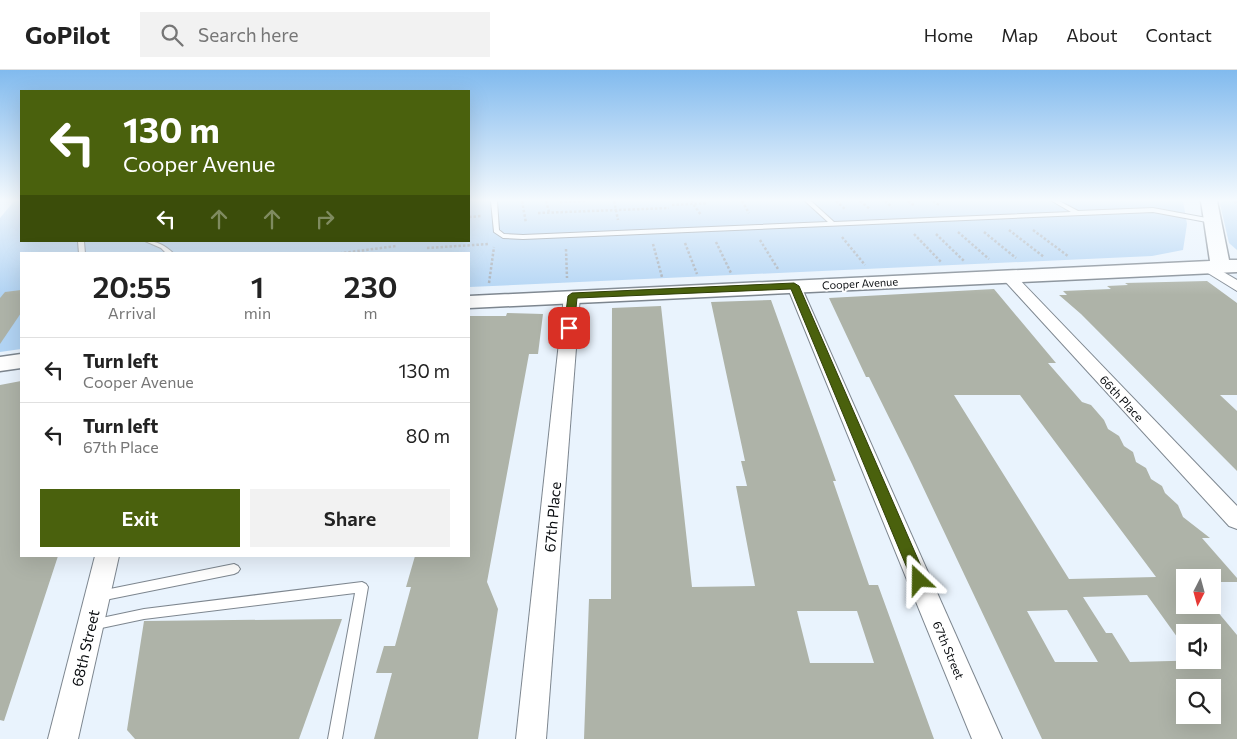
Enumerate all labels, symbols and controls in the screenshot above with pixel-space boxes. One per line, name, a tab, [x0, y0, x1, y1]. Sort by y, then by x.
search box	[140, 12, 490, 57]
text: GoPilot	[25, 20, 110, 49]
icon: search	[158, 21, 186, 49]
text: Search here	[198, 23, 299, 46]
text: Home	[924, 24, 973, 46]
text: Map	[1001, 24, 1038, 46]
text: About	[1066, 24, 1118, 46]
text: Contact	[1146, 24, 1212, 46]
text: 130 m	[123, 107, 220, 150]
icon: left	[40, 110, 105, 175]
text: Cooper Avenue	[123, 150, 275, 177]
icon: left	[152, 205, 180, 233]
icon: ahead	[205, 205, 233, 233]
icon: ahead	[258, 205, 286, 233]
icon: right	[311, 205, 339, 233]
text: 20:55	[92, 267, 171, 304]
text: 1	[251, 267, 264, 304]
text: 230	[343, 267, 398, 304]
street label: Cooper Avenue	[822, 275, 899, 291]
text: Arrival	[108, 303, 156, 322]
text: min	[244, 303, 271, 322]
text: m	[364, 303, 378, 322]
pin	[548, 307, 590, 349]
icon: arrive	[555, 314, 583, 342]
text: Turn left	[83, 349, 158, 372]
icon: left	[40, 356, 68, 384]
text: 130 m	[398, 359, 450, 382]
text: Cooper Avenue	[83, 372, 194, 391]
street label: 66th Place	[1097, 372, 1147, 424]
text: Turn left	[83, 414, 158, 437]
icon: left	[40, 421, 68, 449]
text: 80 m	[406, 424, 450, 447]
text: 67th Place	[83, 437, 159, 456]
street label: 67th Place	[540, 481, 564, 553]
button: Exit	[40, 489, 240, 547]
button: Share	[250, 489, 450, 547]
position arrow	[892, 553, 944, 605]
north arrow	[1176, 569, 1221, 614]
map controls	[1176, 569, 1221, 724]
street label: 68th Street	[67, 608, 103, 688]
street label: 67th Street	[931, 619, 968, 681]
button: sound	[1176, 624, 1221, 669]
button: search	[1176, 679, 1221, 724]

